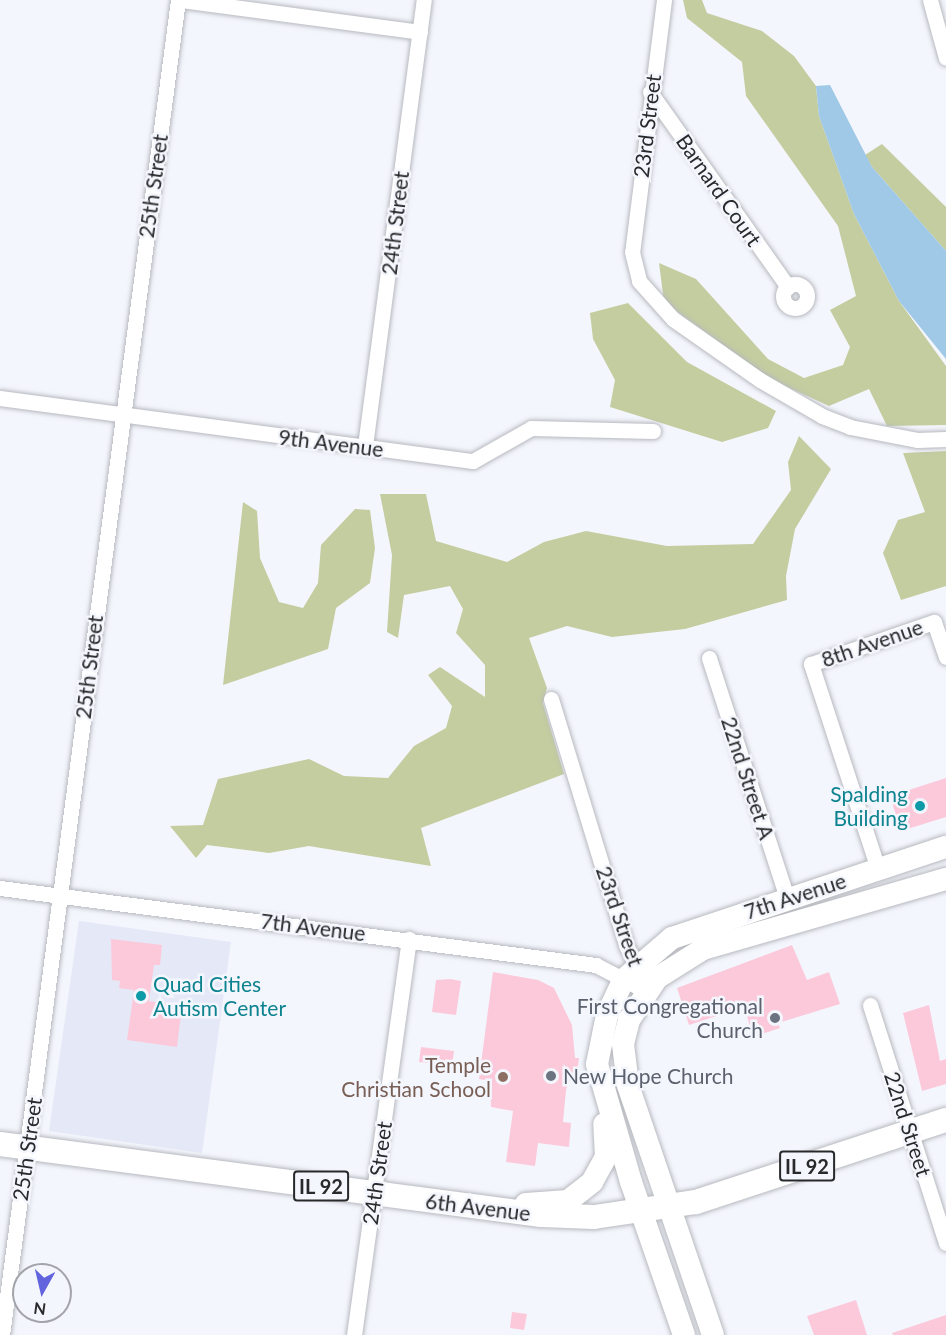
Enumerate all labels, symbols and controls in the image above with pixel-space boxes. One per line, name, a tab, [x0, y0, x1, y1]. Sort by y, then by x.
street label: 23rd Street	[628, 73, 666, 179]
street label: Barnard Court	[671, 129, 767, 251]
street label: 25th Street	[133, 133, 173, 239]
street label: 24th Street	[376, 170, 414, 276]
street label: 9th Avenue	[277, 424, 385, 462]
street label: 25th Street	[70, 614, 108, 720]
street label: 8th Avenue	[818, 614, 926, 672]
street label: 22nd Street A	[716, 713, 780, 843]
place label: Spalding Building	[830, 781, 908, 831]
marker: Spalding Building	[913, 799, 927, 813]
street label: 23rd Street	[591, 863, 649, 969]
street label: 7th Avenue	[741, 868, 849, 924]
street label: 7th Avenue	[259, 908, 367, 946]
place label: Quad Cities Autism Center	[153, 971, 286, 1021]
marker: Quad Cities Autism Center	[134, 989, 148, 1003]
place label: First Congregational Church	[577, 993, 763, 1043]
marker: First Congregational Church	[768, 1011, 782, 1025]
place label: Temple Christian School	[341, 1052, 491, 1102]
place label: New Hope Church	[563, 1063, 734, 1089]
marker: New Hope Church	[544, 1069, 558, 1083]
street label: 22nd Street	[879, 1069, 937, 1179]
marker: Temple Christian School	[496, 1070, 510, 1084]
street label: 25th Street	[7, 1096, 47, 1202]
street label: 24th Street	[357, 1120, 397, 1226]
road number: IL 92	[778, 1149, 836, 1183]
road number: IL 92	[292, 1169, 350, 1203]
street label: 6th Avenue	[424, 1188, 532, 1226]
north arrow	[12, 1263, 72, 1323]
text: N	[32, 1299, 47, 1320]

